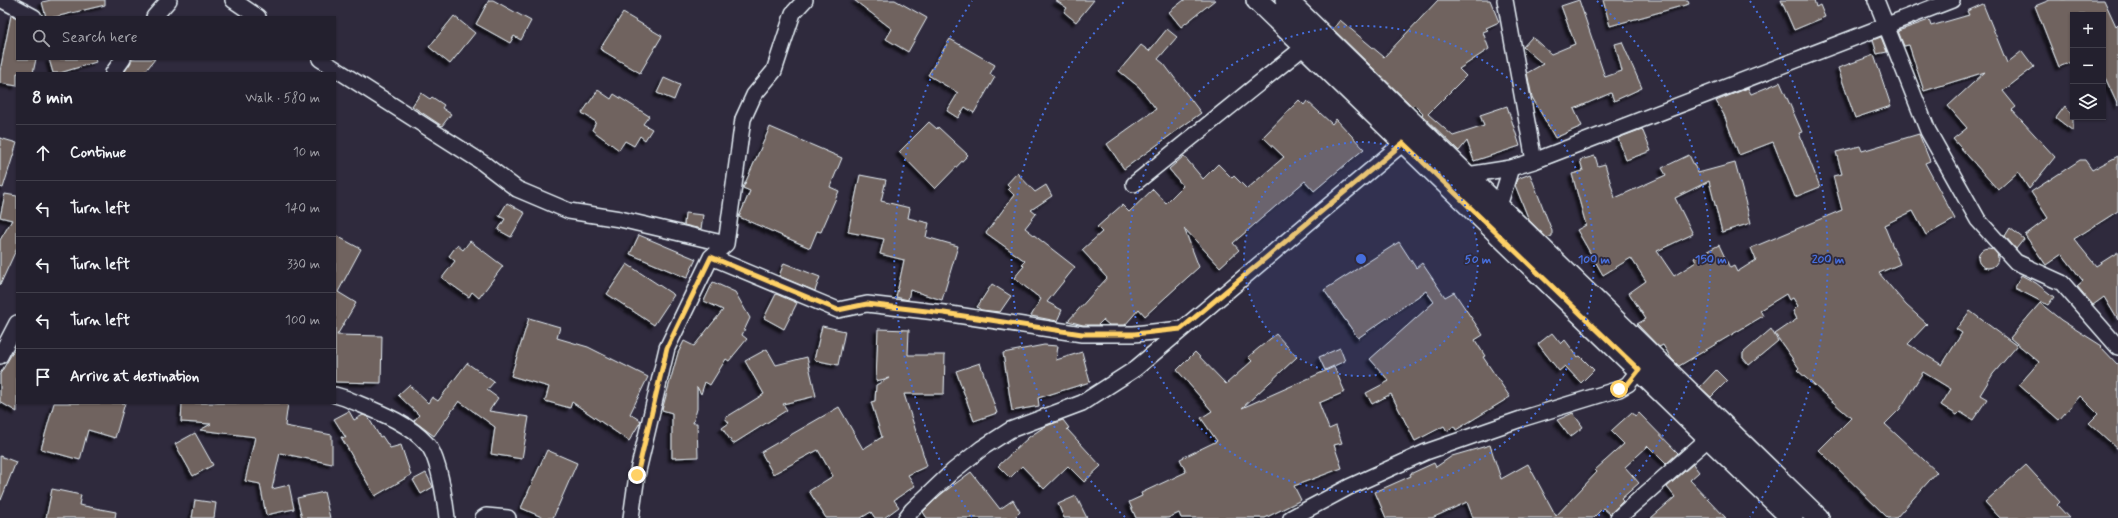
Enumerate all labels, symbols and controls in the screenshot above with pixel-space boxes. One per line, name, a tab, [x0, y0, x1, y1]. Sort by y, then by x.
map controls	[2070, 12, 2106, 120]
button: +	[2070, 12, 2106, 48]
search box	[16, 16, 336, 60]
icon: search	[30, 27, 52, 49]
text: Search here	[62, 28, 138, 48]
button: −	[2070, 48, 2106, 84]
button: layers	[2070, 84, 2106, 120]
text: 8 min	[32, 87, 73, 109]
text: Walk · 580 m	[245, 90, 320, 107]
icon: ahead	[32, 142, 54, 164]
text: Continue	[70, 143, 126, 163]
text: 10 m	[293, 144, 320, 161]
icon: left	[32, 198, 54, 220]
text: Turn left	[70, 199, 130, 219]
text: 140 m	[285, 200, 320, 217]
centre of rings	[1354, 252, 1368, 266]
text: 50 m	[1465, 252, 1492, 268]
text: 100 m	[1578, 252, 1611, 268]
text: 150 m	[1695, 252, 1727, 268]
text: 200 m	[1812, 252, 1845, 268]
icon: left	[32, 254, 54, 276]
text: Turn left	[70, 255, 130, 275]
text: 330 m	[287, 256, 320, 273]
icon: left	[32, 310, 54, 332]
text: Turn left	[70, 311, 130, 331]
text: 100 m	[285, 312, 320, 329]
icon: arrive	[32, 366, 54, 388]
text: Arrive at destination	[70, 367, 199, 387]
route start	[1610, 380, 1628, 398]
route end	[628, 466, 646, 484]

